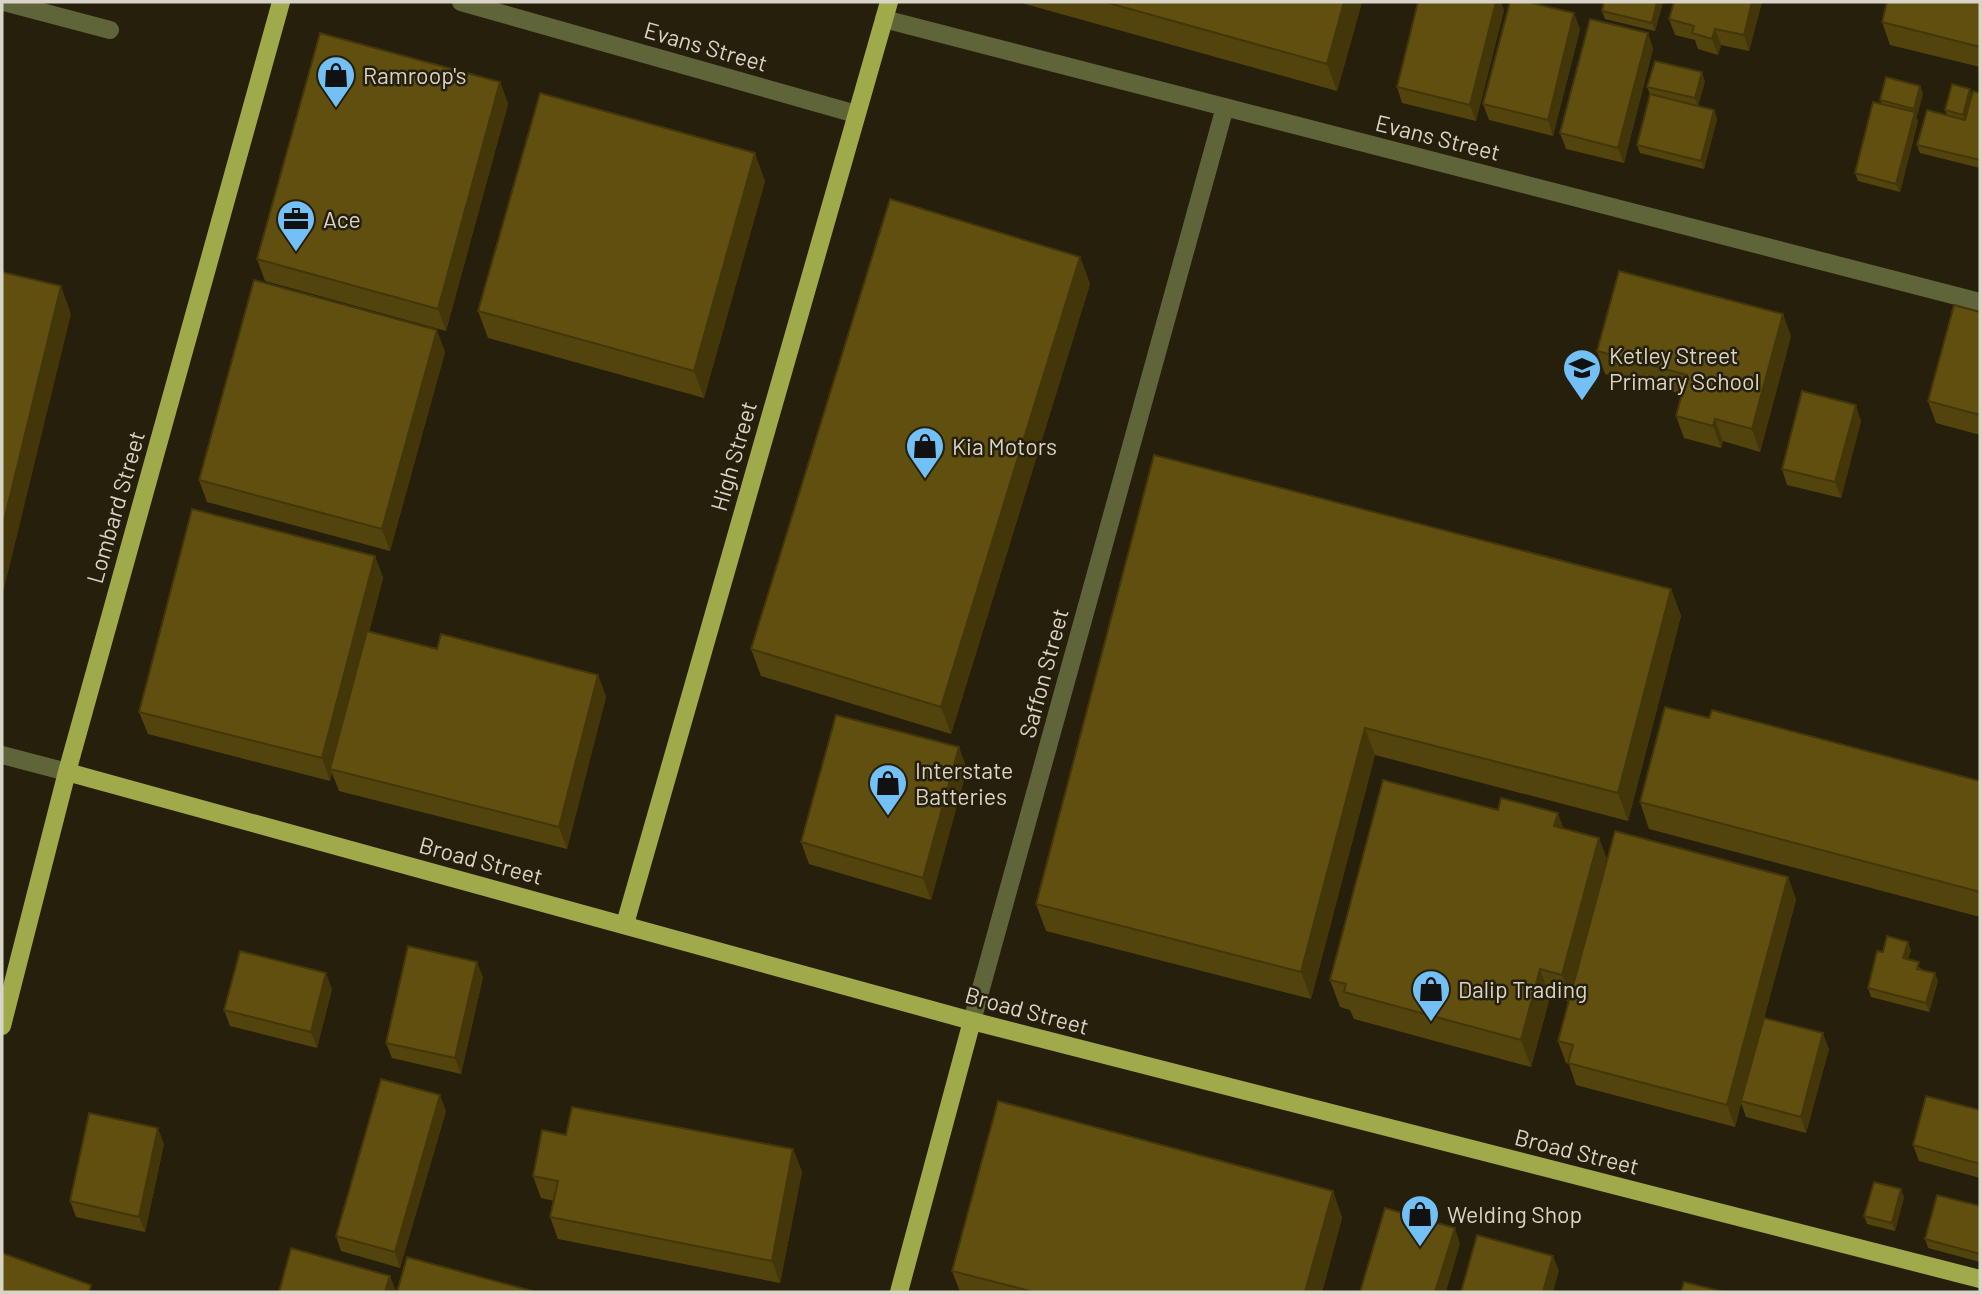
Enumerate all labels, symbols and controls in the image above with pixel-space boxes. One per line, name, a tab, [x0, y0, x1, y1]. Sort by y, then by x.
street label: Evans Street	[641, 15, 771, 77]
shop icon: Ramroop's	[315, 54, 357, 109]
place label: Ramroop's	[363, 61, 467, 89]
street label: Evans Street	[1373, 108, 1503, 166]
office icon: Ace	[275, 198, 317, 253]
place label: Ace	[323, 205, 361, 233]
place label: Ketley Street Primary School	[1609, 341, 1760, 395]
school or university icon: Ketley Street Primary School	[1561, 347, 1603, 402]
street label: High Street	[704, 398, 762, 514]
shop icon: Kia Motors	[904, 425, 946, 480]
street label: Lombard Street	[80, 428, 150, 586]
place label: Kia Motors	[952, 432, 1057, 460]
street label: Saffon Street	[1012, 605, 1074, 741]
place label: Interstate Batteries	[915, 756, 1013, 810]
shop icon: Interstate Batteries	[867, 762, 909, 817]
street label: Broad Street	[416, 830, 546, 890]
shop icon: Dalip Trading	[1410, 968, 1452, 1023]
place label: Dalip Trading	[1458, 975, 1587, 1003]
street label: Broad Street	[962, 980, 1092, 1040]
street label: Broad Street	[1512, 1122, 1642, 1180]
shop icon: Welding Shop	[1399, 1193, 1441, 1248]
place label: Welding Shop	[1447, 1200, 1582, 1228]

